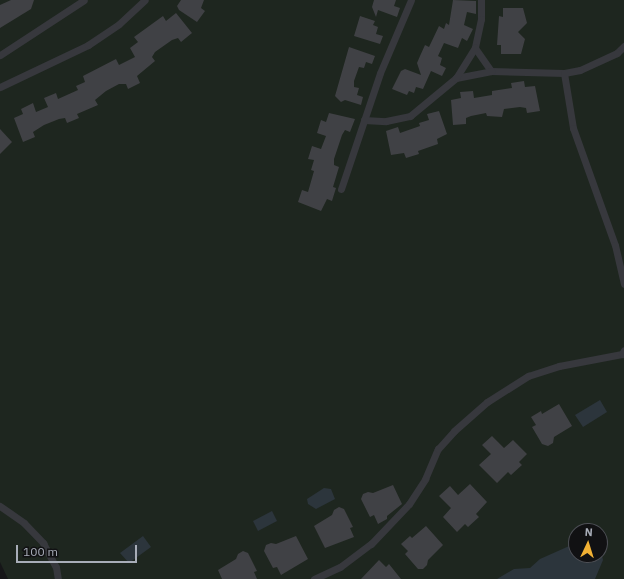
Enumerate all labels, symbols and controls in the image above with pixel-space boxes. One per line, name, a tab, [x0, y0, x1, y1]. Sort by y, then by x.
north arrow	[568, 523, 608, 563]
text: N	[584, 525, 593, 539]
scale bar	[18, 537, 139, 563]
text: 100 m	[23, 544, 58, 559]

